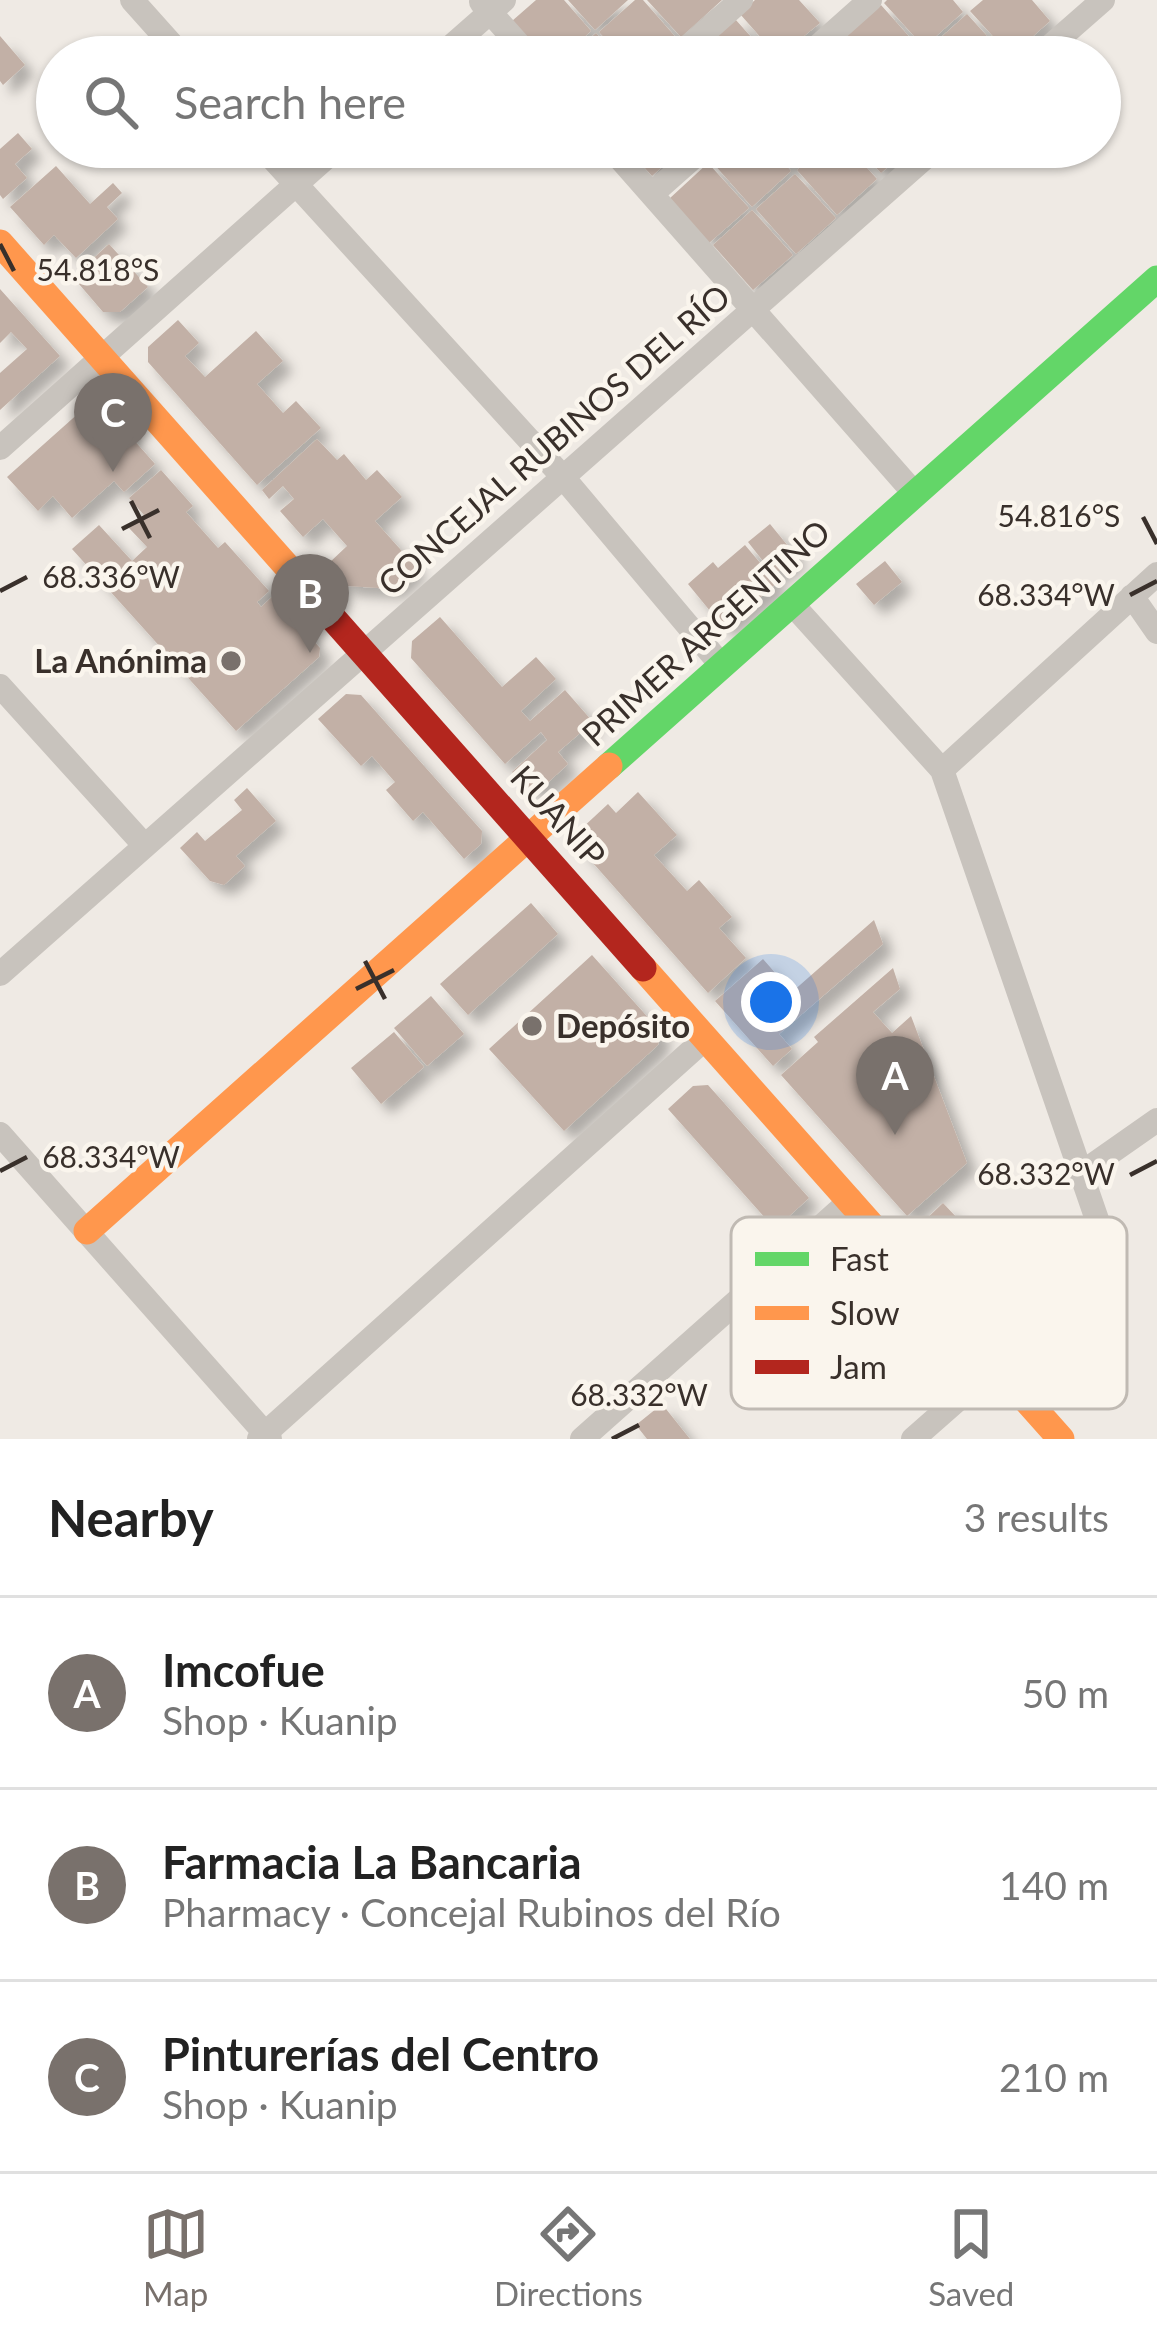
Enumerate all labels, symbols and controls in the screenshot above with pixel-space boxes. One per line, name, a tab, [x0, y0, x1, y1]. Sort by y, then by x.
search box	[36, 36, 1121, 168]
icon: search	[78, 69, 144, 135]
text: Search here	[174, 75, 406, 129]
text: 54.818°S	[37, 251, 159, 287]
street label: CONCEJAL RUBINOS DEL RÍO	[369, 276, 737, 603]
pin: C	[74, 373, 152, 472]
text: 54.816°S	[998, 497, 1120, 533]
street label: PRIMER ARGENTINO	[573, 511, 837, 754]
pin: B	[271, 554, 349, 653]
text: 68.336°W	[42, 558, 180, 594]
text: 68.334°W	[977, 576, 1115, 612]
place label: La Anónima	[34, 640, 207, 680]
marker: La Anónima	[218, 648, 244, 674]
street label: KUANIP	[503, 757, 614, 874]
your location	[741, 972, 801, 1032]
place label: Depósito	[556, 1005, 690, 1045]
marker: Depósito	[519, 1013, 545, 1039]
pin: A	[856, 1036, 934, 1135]
text: 68.334°W	[42, 1138, 180, 1174]
text: 68.332°W	[977, 1155, 1115, 1191]
legend	[731, 1217, 1127, 1409]
text: Fast	[830, 1238, 889, 1278]
text: Slow	[830, 1292, 900, 1332]
text: Jam	[830, 1346, 887, 1386]
text: 68.332°W	[570, 1376, 708, 1412]
text: Nearby	[48, 1487, 214, 1548]
text: 3 results	[964, 1494, 1109, 1540]
text: Imcofue	[162, 1643, 325, 1697]
text: A	[73, 1670, 101, 1716]
text: 50 m	[1022, 1670, 1109, 1716]
text: Shop · Kuanip	[162, 1697, 398, 1743]
text: Farmacia La Bancaria	[162, 1835, 582, 1889]
text: B	[74, 1862, 100, 1908]
text: 140 m	[999, 1862, 1109, 1908]
text: Pharmacy · Concejal Rubinos del Río	[162, 1889, 781, 1935]
text: Pinturerías del Centro	[162, 2027, 599, 2081]
text: C	[74, 2054, 100, 2100]
text: 210 m	[999, 2054, 1109, 2100]
text: Shop · Kuanip	[162, 2081, 398, 2127]
tab: Map	[143, 2201, 209, 2313]
tab: Directions	[494, 2201, 643, 2313]
tab: Saved	[928, 2201, 1014, 2313]

